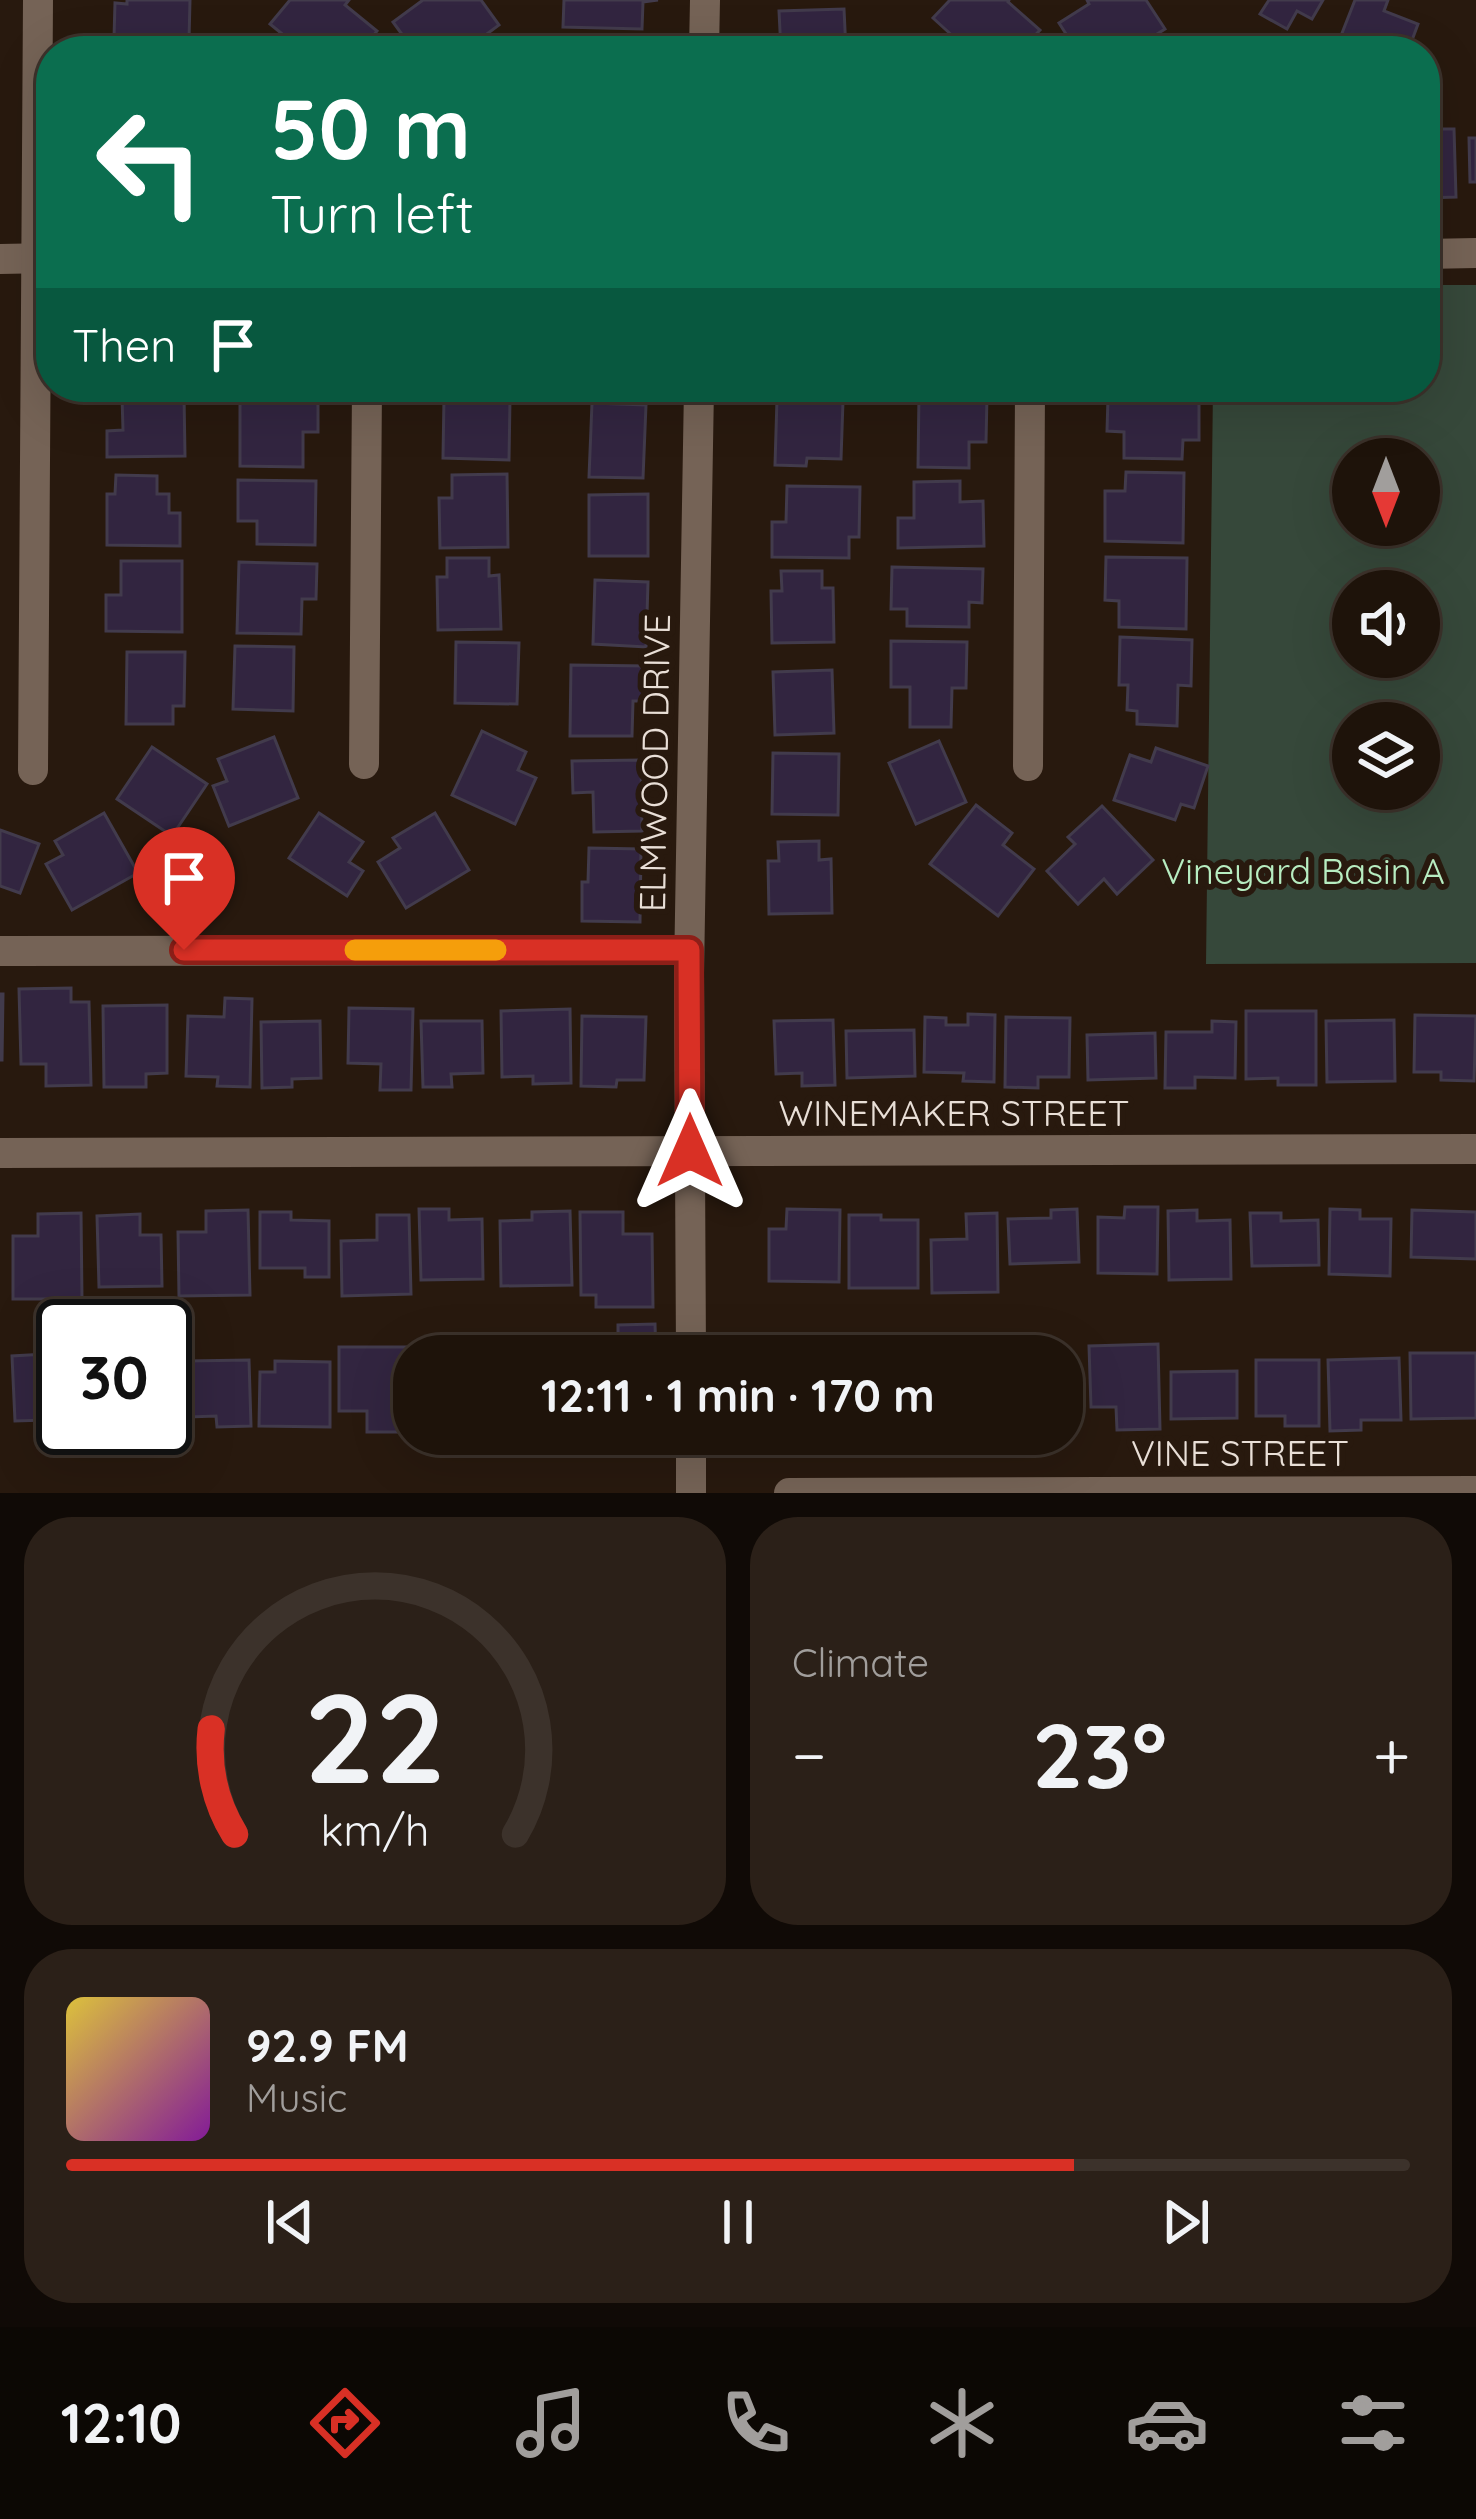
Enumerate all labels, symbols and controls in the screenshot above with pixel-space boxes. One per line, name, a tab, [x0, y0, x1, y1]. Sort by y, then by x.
text: 50 m	[270, 75, 471, 180]
icon: left	[72, 84, 228, 240]
text: Turn left	[270, 179, 474, 247]
icon: arrive	[200, 312, 266, 378]
text: Then	[72, 317, 176, 373]
north arrow	[1332, 438, 1440, 546]
map controls	[1332, 438, 1440, 810]
button: sound	[1332, 570, 1440, 678]
street label: ELMWOOD DRIVE	[629, 614, 679, 912]
button: layers	[1332, 702, 1440, 810]
pin	[133, 827, 235, 950]
icon: arrive	[151, 845, 217, 911]
park label: Vineyard Basin A	[1161, 848, 1445, 893]
position arrow	[627, 1088, 753, 1214]
street label: WINEMAKER STREET	[779, 1090, 1129, 1135]
speed limit sign: 30	[36, 1299, 192, 1455]
text: 12:11 · 1 min · 170 m	[541, 1367, 935, 1423]
street label: VINE STREET	[1131, 1430, 1349, 1475]
text: Climate	[792, 1638, 929, 1687]
text: 22	[304, 1658, 446, 1814]
text: 23°	[1032, 1698, 1167, 1811]
text: −	[792, 1713, 826, 1796]
text: +	[1373, 1713, 1410, 1796]
text: km/h	[321, 1803, 429, 1857]
text: 92.9 FM	[246, 2017, 409, 2073]
text: Music	[246, 2073, 347, 2122]
icon: previous	[257, 2189, 323, 2255]
icon: pause	[705, 2189, 771, 2255]
icon: next	[1153, 2189, 1219, 2255]
icon: directions	[303, 2381, 387, 2465]
icon: music	[509, 2381, 593, 2465]
icon: phone	[714, 2381, 798, 2465]
icon: climate	[920, 2381, 1004, 2465]
icon: car	[1125, 2381, 1209, 2465]
icon: filters	[1331, 2381, 1415, 2465]
text: 12:10	[61, 2389, 181, 2457]

